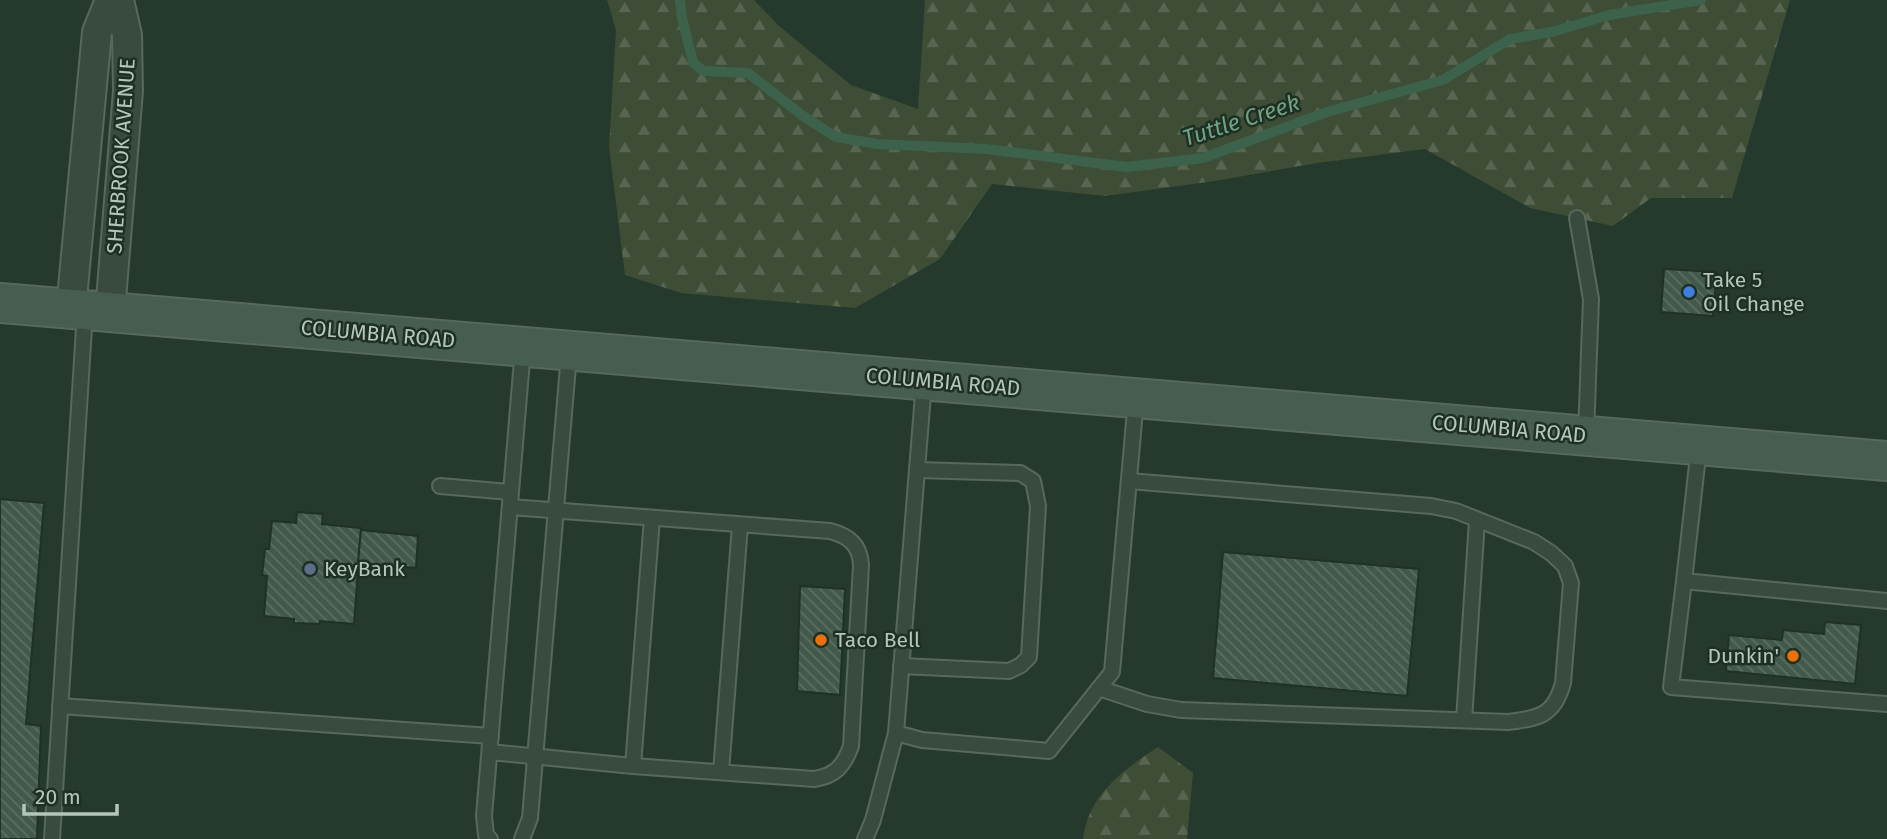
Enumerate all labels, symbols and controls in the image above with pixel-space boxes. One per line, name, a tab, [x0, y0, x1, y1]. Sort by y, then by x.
street label: SHERBROOK AVENUE	[101, 57, 141, 255]
water label: Tuttle Creek	[1179, 88, 1303, 152]
place label: Take 5 Oil Change	[1703, 267, 1805, 317]
marker: Take 5 Oil Change	[1681, 284, 1697, 300]
street label: COLUMBIA ROAD	[300, 314, 456, 354]
street label: COLUMBIA ROAD	[865, 362, 1021, 402]
street label: COLUMBIA ROAD	[1431, 409, 1587, 449]
place label: KeyBank	[324, 556, 405, 582]
marker: KeyBank	[302, 561, 318, 577]
place label: Taco Bell	[835, 627, 920, 653]
marker: Taco Bell	[813, 632, 829, 648]
place label: Dunkin'	[1708, 643, 1779, 669]
marker: Dunkin'	[1785, 648, 1801, 664]
scale bar	[24, 772, 117, 816]
text: 20 m	[35, 784, 81, 810]

